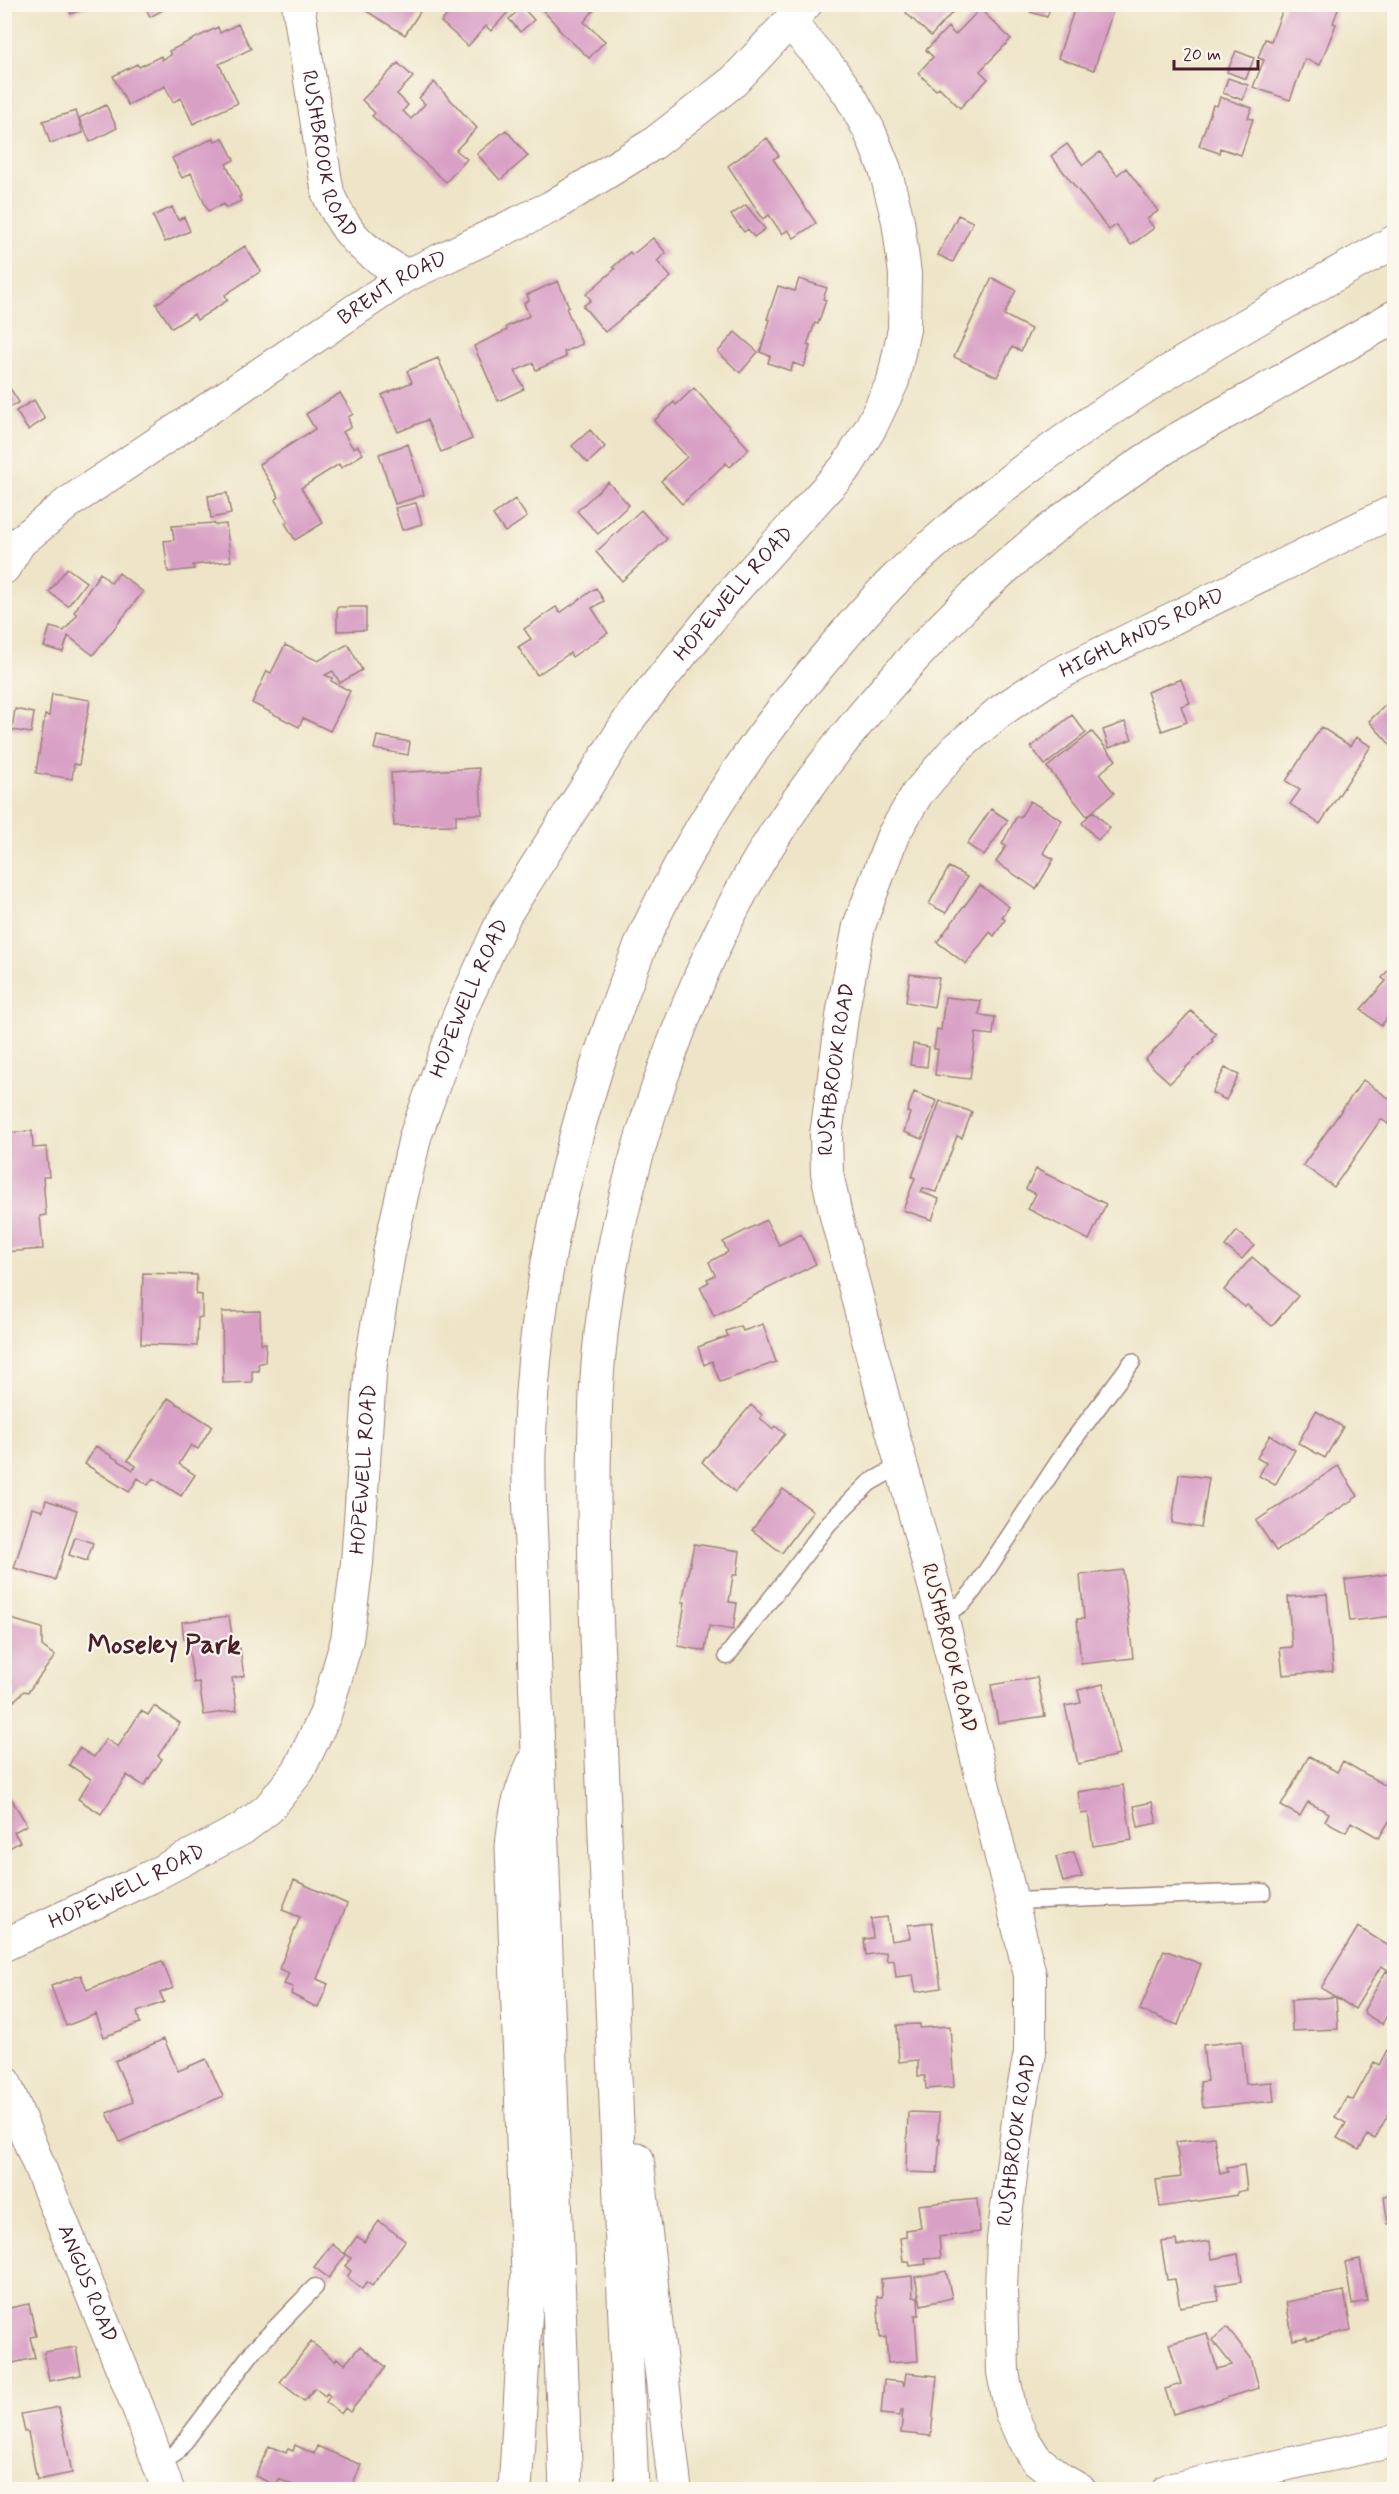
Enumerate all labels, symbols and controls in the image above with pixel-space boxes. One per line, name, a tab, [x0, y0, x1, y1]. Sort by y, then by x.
scale bar	[1174, 33, 1258, 71]
text: 20 m	[1183, 43, 1221, 67]
street label: RUSHBROOK ROAD	[295, 68, 364, 244]
street label: BRENT ROAD	[332, 244, 452, 332]
street label: HOPEWELL ROAD	[667, 520, 800, 667]
street label: HIGHLANDS ROAD	[1055, 581, 1229, 685]
street label: HOPEWELL ROAD	[424, 914, 515, 1082]
street label: RUSHBROOK ROAD	[812, 981, 862, 1156]
street label: HOPEWELL ROAD	[344, 1383, 383, 1555]
street label: RUSHBROOK ROAD	[914, 1560, 984, 1736]
district label: Moseley Park	[87, 1628, 241, 1663]
street label: HOPEWELL ROAD	[44, 1837, 210, 1936]
street label: RUSHBROOK ROAD	[991, 2052, 1043, 2228]
street label: ANGUS ROAD	[51, 2220, 124, 2347]

